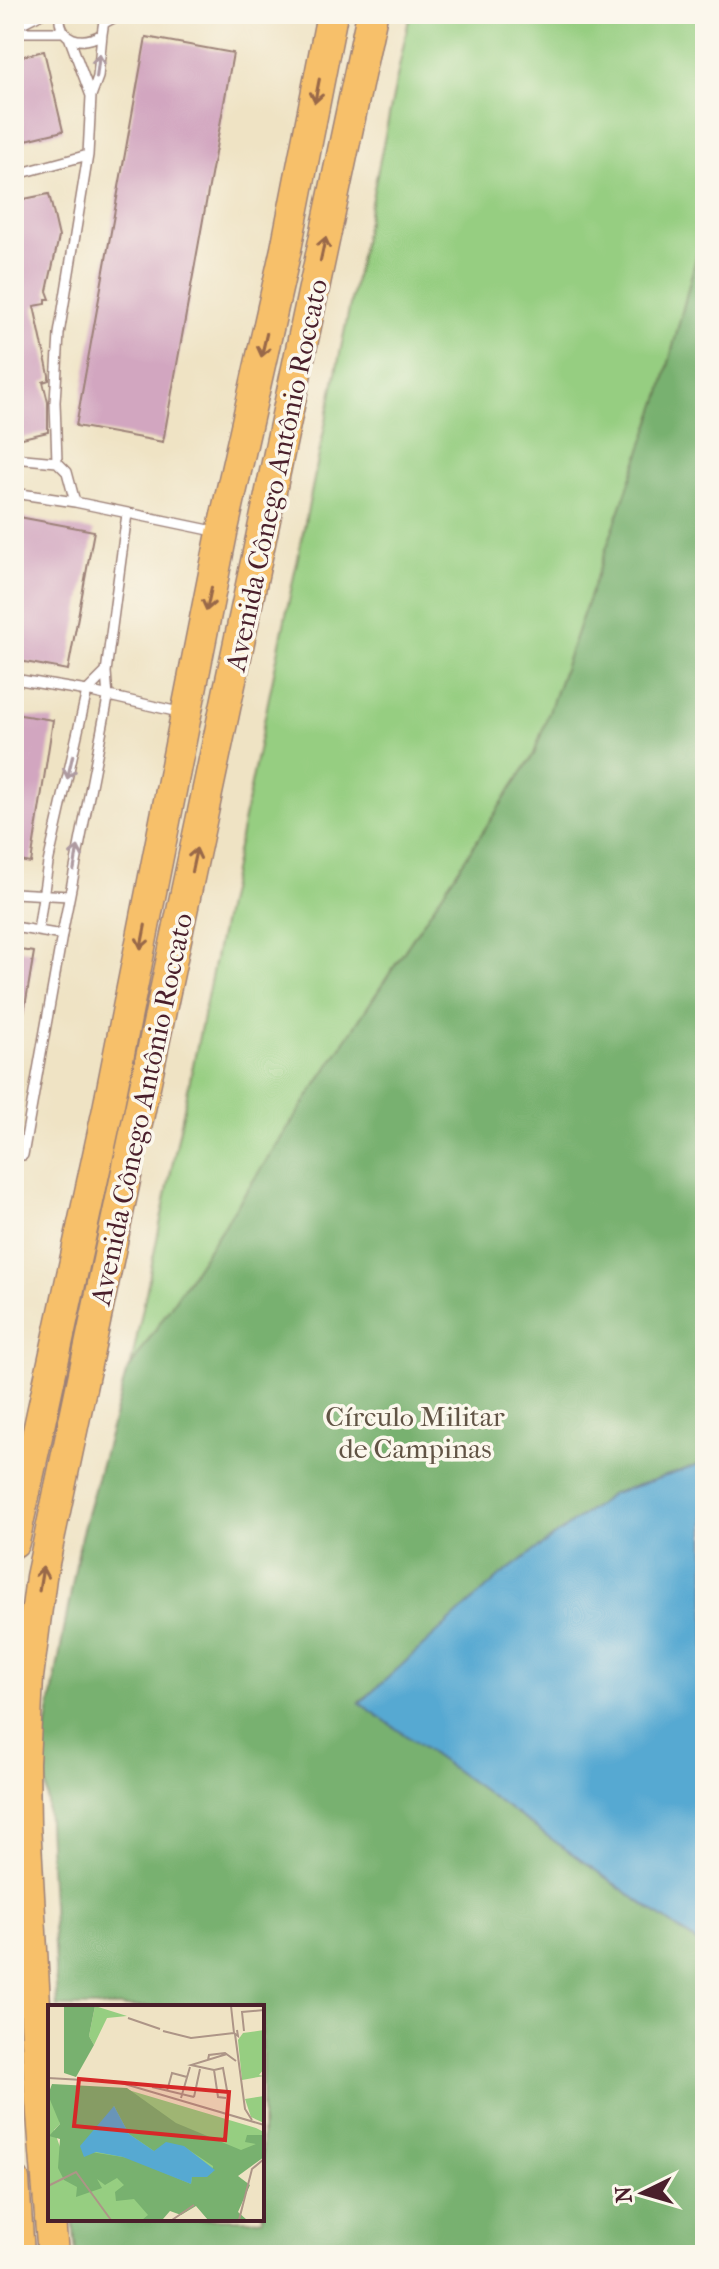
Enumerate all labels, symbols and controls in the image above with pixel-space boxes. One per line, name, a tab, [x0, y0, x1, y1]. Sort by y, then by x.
one-way arrow	[91, 53, 106, 79]
one-way arrow	[309, 77, 324, 103]
one-way arrow	[316, 237, 331, 262]
street label: Avenida Cônego Antônio Roccato	[219, 276, 334, 675]
one-way arrow	[256, 332, 271, 357]
one-way arrow	[200, 586, 215, 611]
one-way arrow	[62, 754, 77, 779]
one-way arrow	[70, 846, 85, 871]
one-way arrow	[187, 847, 202, 873]
street label: Avenida Cônego Antônio Roccato	[84, 910, 199, 1309]
one-way arrow	[135, 924, 150, 949]
park label: Círculo Militar de Campinas	[325, 1400, 505, 1465]
one-way arrow	[34, 1567, 49, 1593]
inset map	[48, 2005, 264, 2221]
north arrow	[603, 2153, 683, 2233]
text: N	[610, 2185, 638, 2204]

